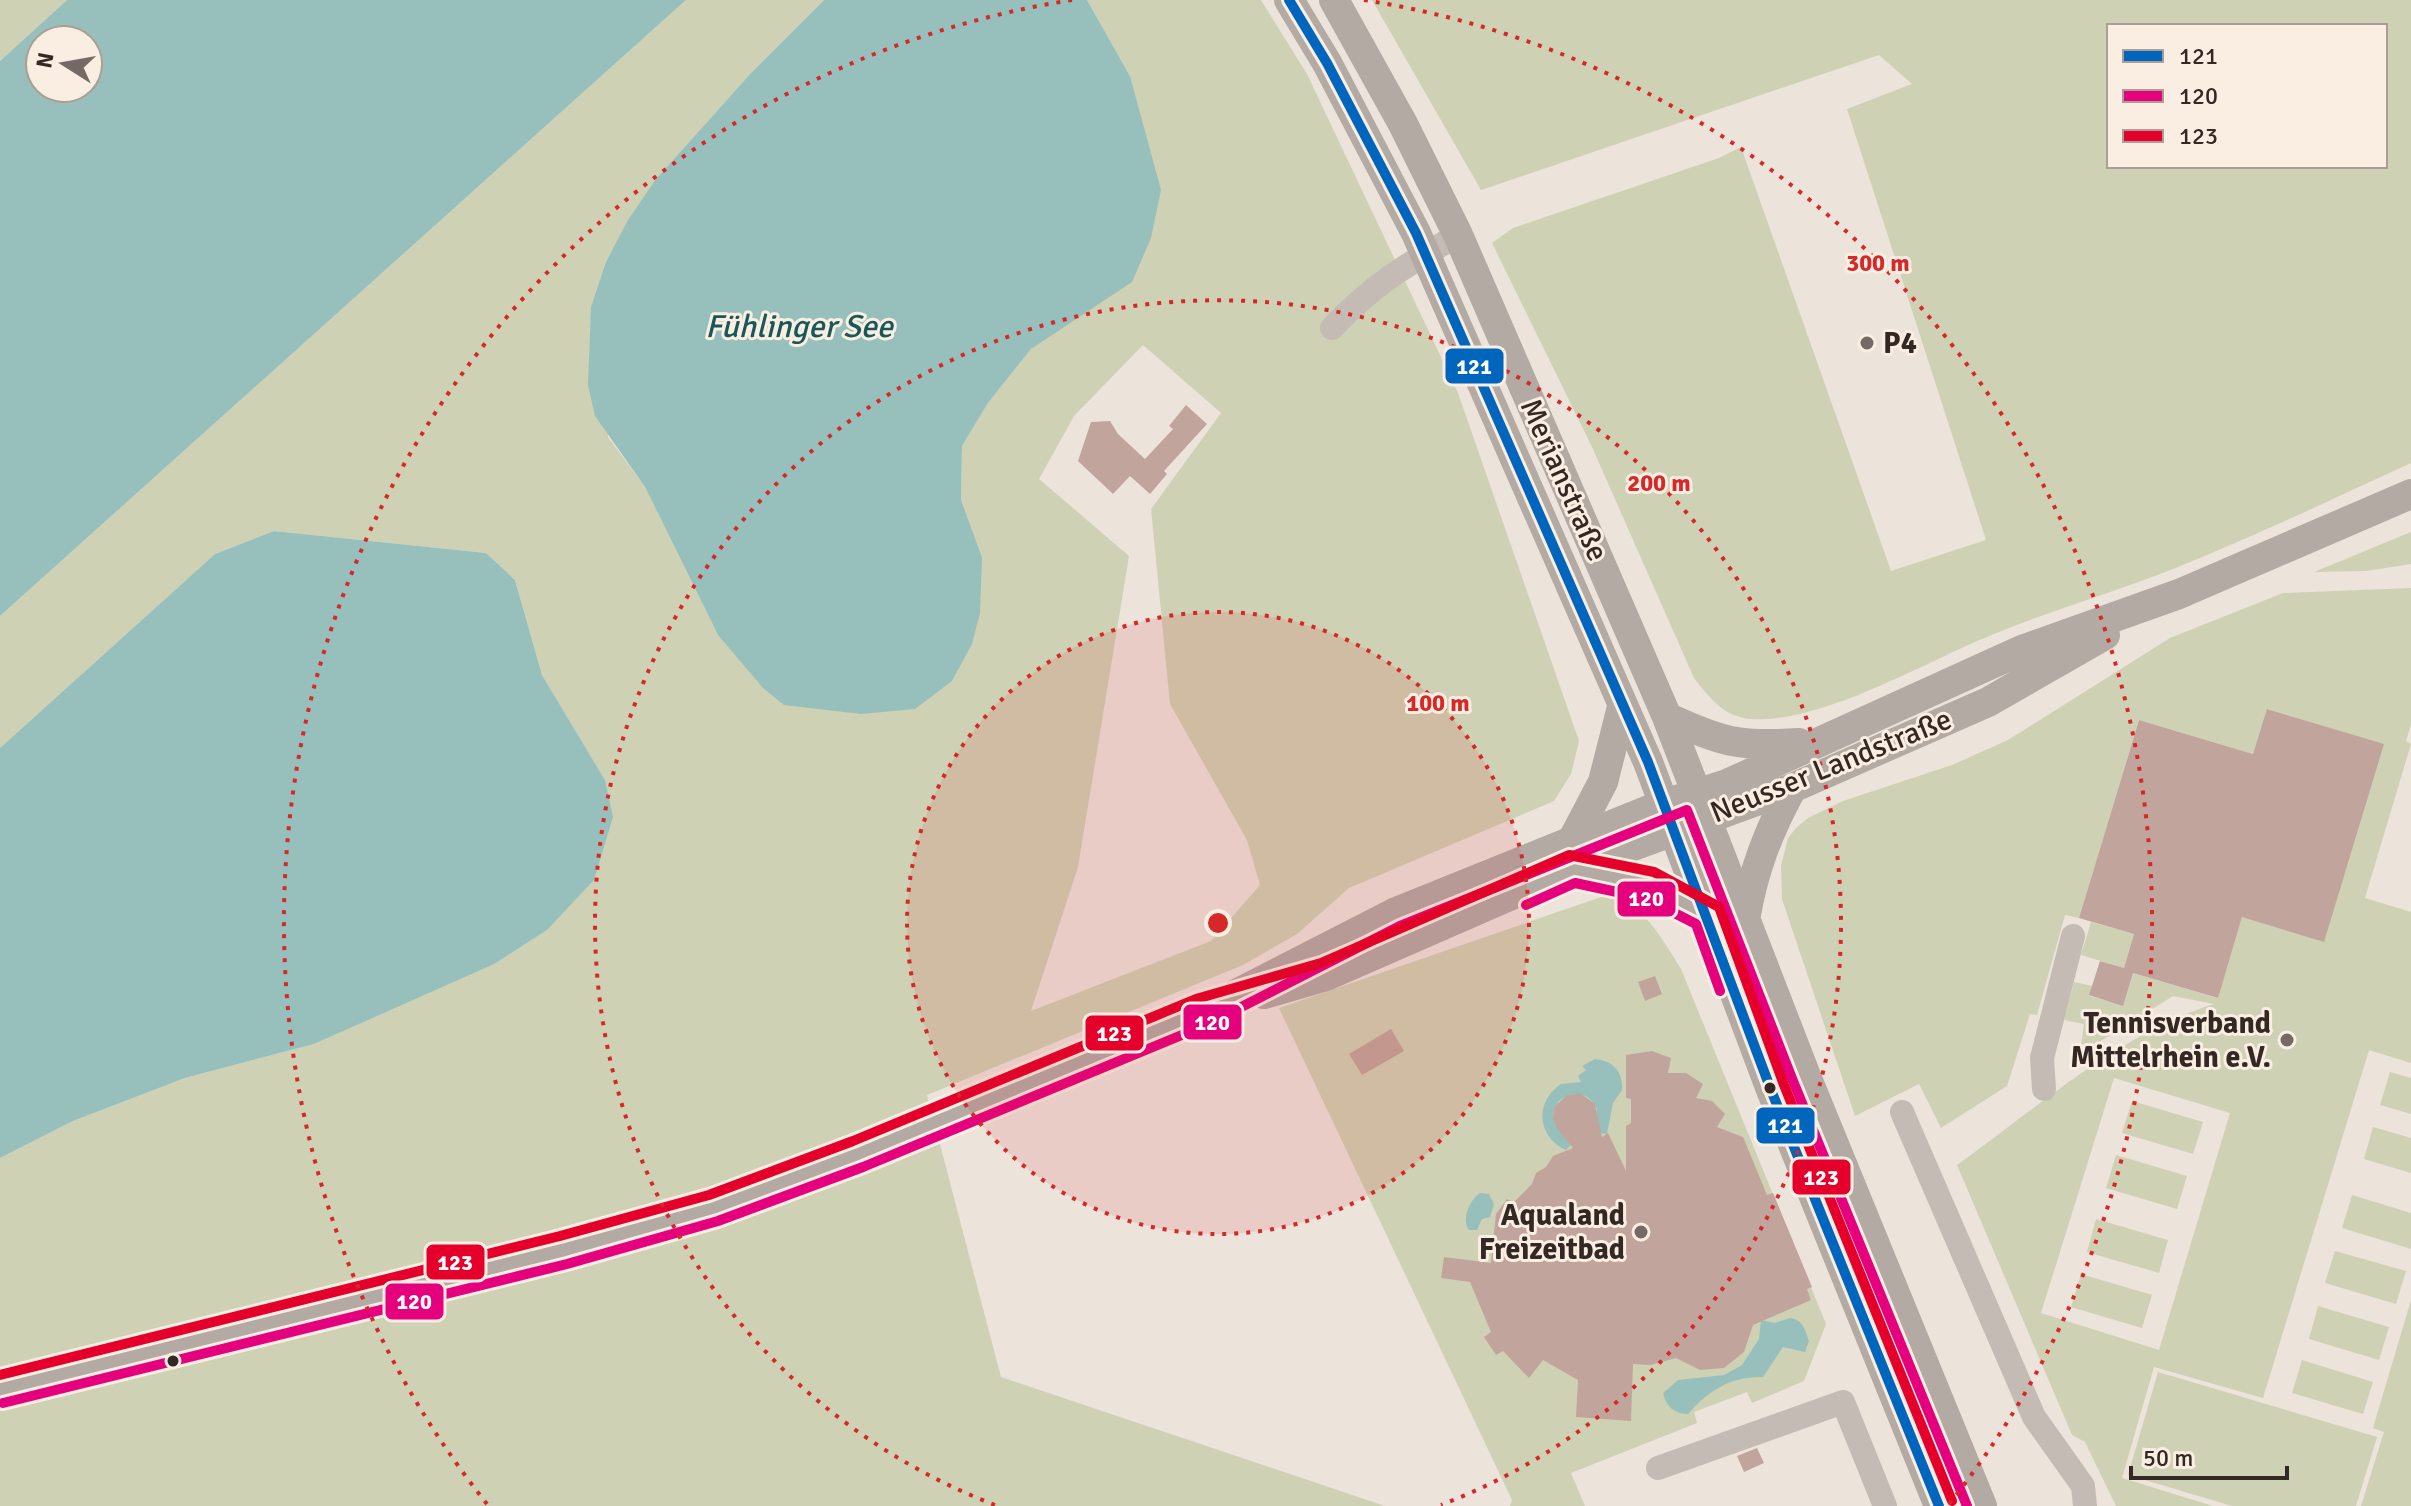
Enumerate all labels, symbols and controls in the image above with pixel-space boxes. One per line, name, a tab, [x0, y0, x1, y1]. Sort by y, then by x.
north arrow	[24, 24, 104, 104]
legend	[2107, 24, 2387, 168]
text: 121	[2179, 41, 2218, 71]
text: N	[30, 50, 60, 70]
text: 120	[2179, 81, 2218, 111]
text: 123	[2179, 121, 2218, 151]
text: 300 m	[1846, 248, 1910, 278]
water label: Fühlinger See	[705, 307, 895, 346]
place label: P4	[1883, 325, 1917, 362]
marker: P4	[1858, 334, 1876, 352]
line badge: 121	[1444, 347, 1505, 385]
text: 121	[1456, 353, 1492, 380]
street label: Merianstraße	[1512, 393, 1616, 567]
text: 200 m	[1627, 468, 1691, 498]
text: 100 m	[1406, 688, 1470, 718]
street label: Neusser Landstraße	[1705, 701, 1957, 831]
line badge: 120	[1616, 880, 1677, 918]
text: 120	[1628, 885, 1664, 912]
centre of rings	[1204, 909, 1232, 937]
line badge: 120	[1182, 1003, 1243, 1041]
place label: Tennisverband Mittelrhein e.V.	[2070, 1005, 2271, 1076]
text: 120	[1194, 1009, 1230, 1036]
line badge: 123	[1084, 1014, 1145, 1052]
text: 123	[1096, 1020, 1132, 1047]
marker: Tennisverband Mittelrhein e.V.	[2278, 1031, 2296, 1049]
unlabelled marker	[1762, 1080, 1778, 1096]
line badge: 121	[1755, 1106, 1816, 1145]
text: 121	[1767, 1112, 1803, 1139]
line badge: 123	[1791, 1158, 1852, 1196]
text: 123	[1803, 1164, 1839, 1191]
place label: Aqualand Freizeitbad	[1479, 1197, 1625, 1268]
marker: Aqualand Freizeitbad	[1632, 1223, 1650, 1241]
line badge: 123	[425, 1243, 486, 1281]
text: 123	[437, 1249, 473, 1276]
line badge: 120	[384, 1282, 445, 1321]
text: 120	[396, 1288, 432, 1315]
unlabelled marker	[165, 1353, 181, 1369]
scale bar	[2131, 1430, 2287, 1480]
text: 50 m	[2143, 1443, 2193, 1473]

